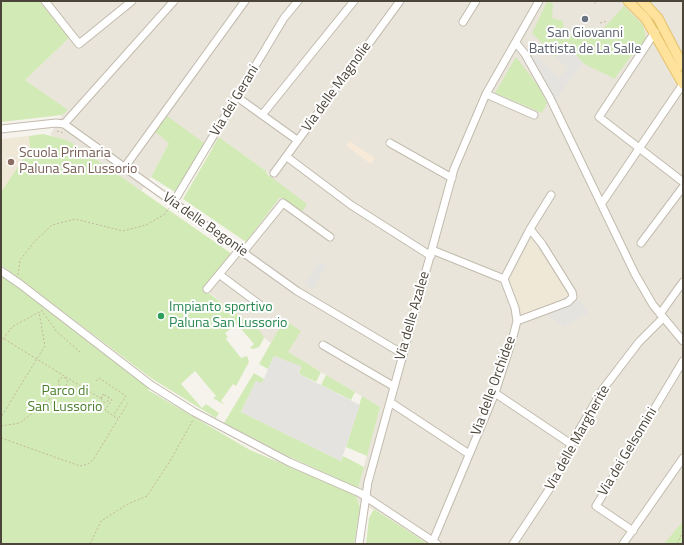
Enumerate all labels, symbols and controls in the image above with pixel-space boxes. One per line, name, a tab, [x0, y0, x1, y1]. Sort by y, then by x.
marker: San Giovanni Battista de La Salle	[580, 14, 590, 24]
place label: San Giovanni Battista de La Salle	[529, 26, 641, 58]
street label: Via delle Magnolie	[299, 39, 375, 135]
street label: Via dei Gerani	[207, 62, 263, 140]
place label: Scuola Primaria Paluna San Lussorio	[19, 146, 138, 178]
marker: Scuola Primaria Paluna San Lussorio	[6, 157, 16, 167]
street label: Via delle Begonie	[159, 189, 251, 261]
street label: Via delle Azalee	[392, 270, 434, 362]
place label: Impianto sportivo Paluna San Lussorio	[169, 300, 288, 332]
marker: Impianto sportivo Paluna San Lussorio	[156, 311, 166, 321]
street label: Via delle Orchidee	[468, 334, 520, 438]
street label: Via delle Margherite	[542, 383, 614, 493]
park label: Parco di San Lussorio	[28, 384, 102, 416]
street label: Via dei Gelsomini	[595, 405, 661, 499]

